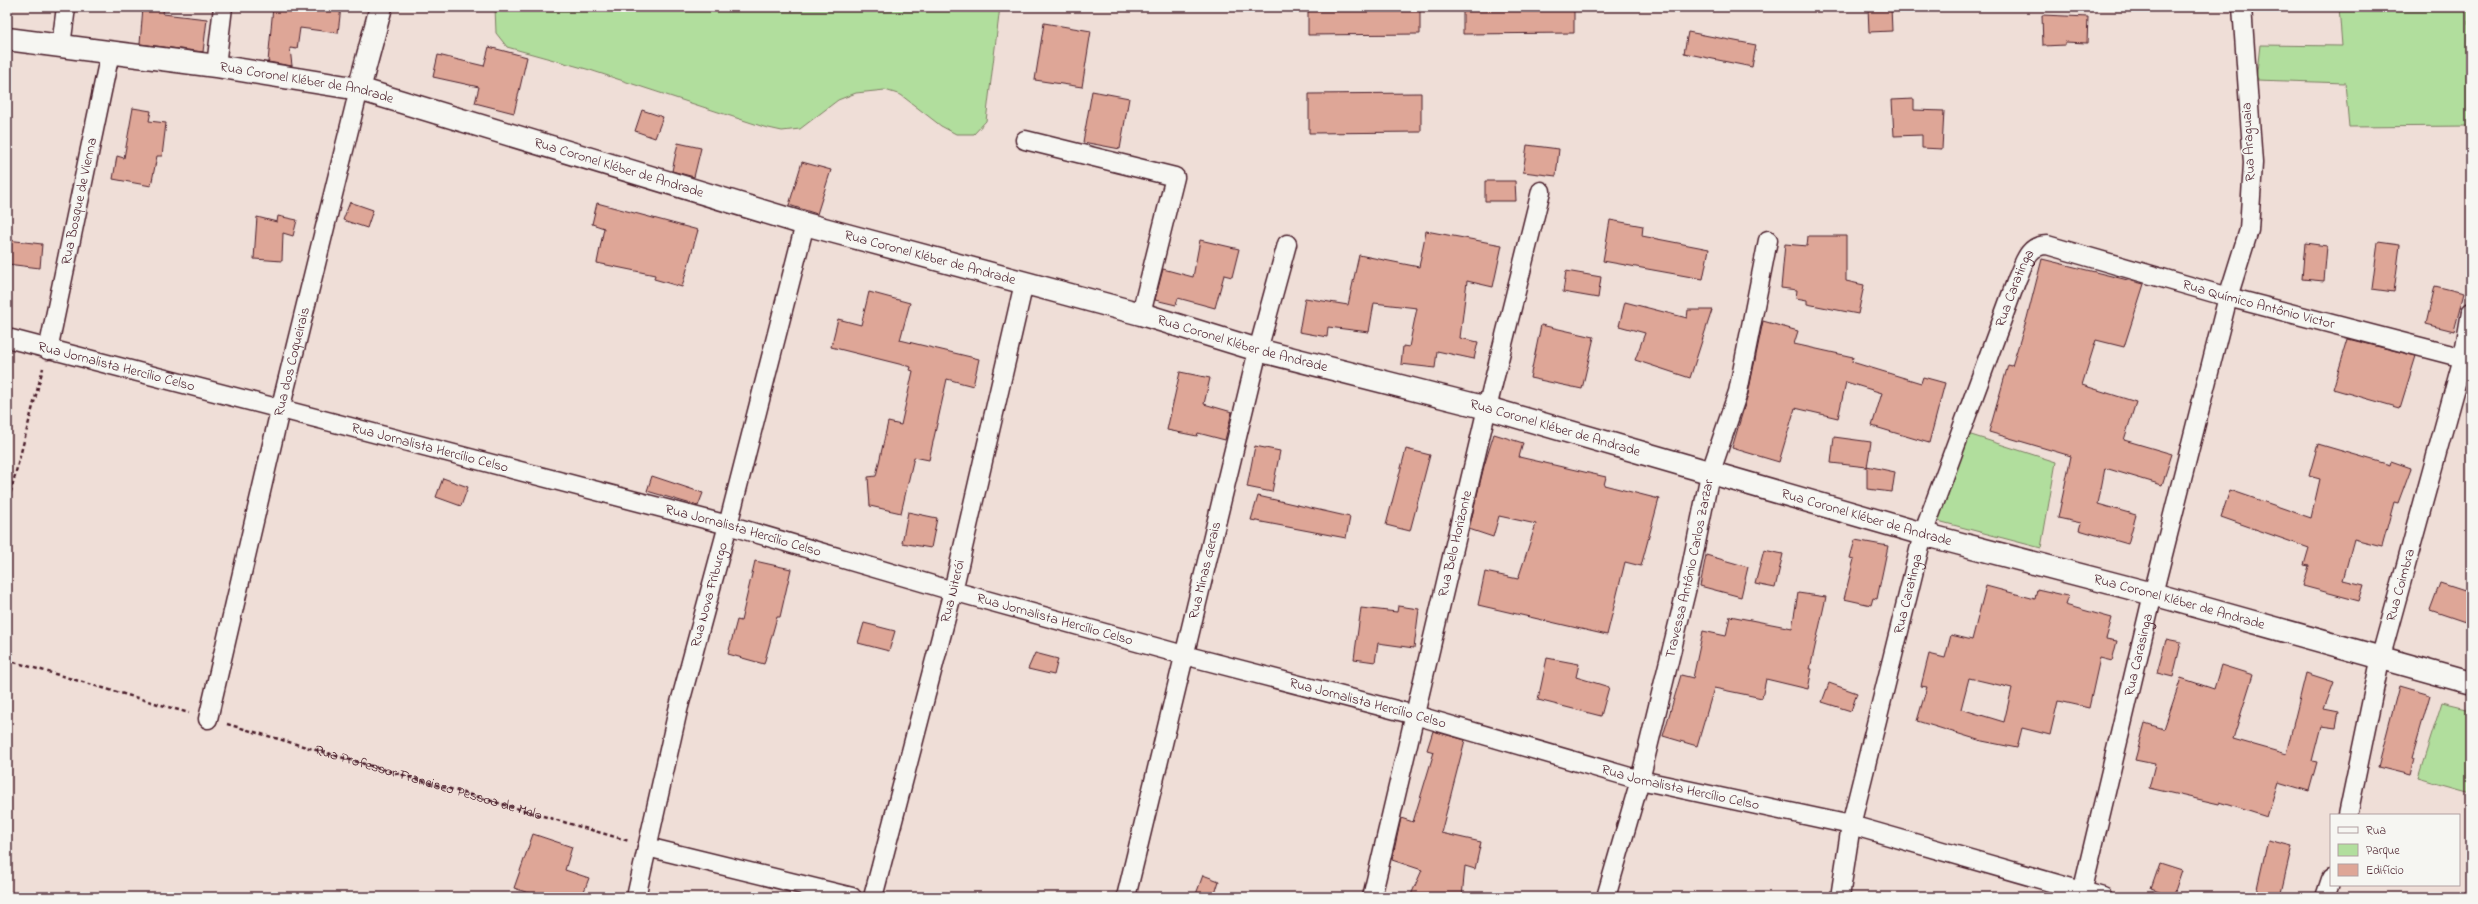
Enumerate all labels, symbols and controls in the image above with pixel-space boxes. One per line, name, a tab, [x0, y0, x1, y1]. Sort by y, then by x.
street label: Rua Coronel Kléber de Andrade	[218, 56, 397, 110]
street label: Rua Araguaia	[2236, 102, 2263, 182]
street label: Rua Coronel Kléber de Andrade	[531, 132, 707, 203]
street label: Rua Bosque de Vienna	[56, 136, 103, 267]
street label: Rua Coronel Kléber de Andrade	[842, 225, 1019, 291]
street label: Rua Caratinga	[1990, 245, 2040, 330]
street label: Rua Químico Antônio Victor	[2180, 274, 2338, 335]
street label: Rua dos Coqueirais	[268, 305, 315, 418]
street label: Rua Coronel Kléber de Andrade	[1154, 309, 1331, 378]
street label: Rua Jornalista Hercílio Celso	[36, 336, 197, 397]
street label: Rua Coronel Kléber de Andrade	[1468, 394, 1644, 462]
street label: Rua Jornalista Hercílio Celso	[349, 417, 511, 478]
street label: Travessa Antônio Carlos Zarzar	[1660, 477, 1719, 660]
street label: Rua Coronel Kléber de Andrade	[1779, 483, 1955, 552]
street label: Rua Belo Horizonte	[1432, 487, 1478, 599]
street label: Rua Jornalista Hercílio Celso	[663, 499, 824, 562]
street label: Rua Minas Gerais	[1183, 520, 1227, 621]
street label: Rua Nova Friburgo	[685, 540, 733, 650]
street label: Rua Coimbra	[2381, 546, 2421, 624]
street label: Rua Caratinga	[1888, 552, 1928, 636]
street label: Rua Niterói	[935, 558, 970, 625]
street label: Rua Coronel Kléber de Andrade	[2091, 568, 2268, 635]
street label: Rua Jornalista Hercílio Celso	[974, 588, 1135, 651]
street label: Rua Carasinga	[2119, 611, 2159, 698]
street label: Rua Jornalista Hercílio Celso	[1287, 672, 1449, 734]
street label: Rua Professor Francisco Pessoa de Melo	[312, 740, 545, 826]
street label: Rua Jornalista Hercílio Celso	[1599, 759, 1761, 816]
legend	[2330, 814, 2460, 886]
text: Rua	[2366, 822, 2386, 840]
text: Parque	[2366, 842, 2400, 860]
text: Edifício	[2366, 862, 2404, 880]

